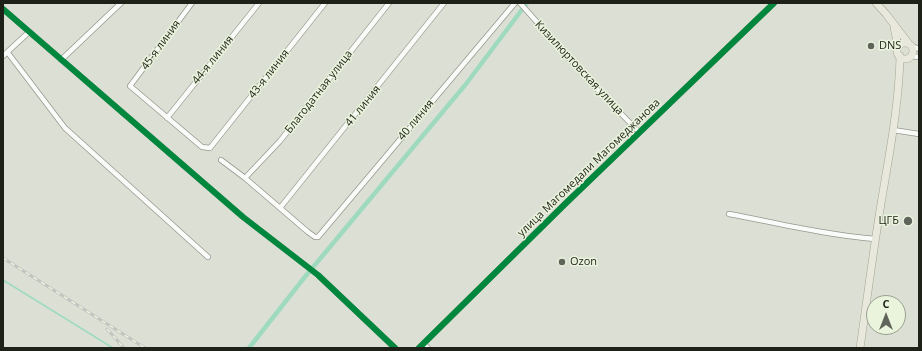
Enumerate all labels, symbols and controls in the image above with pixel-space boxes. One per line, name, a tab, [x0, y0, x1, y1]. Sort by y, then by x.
street label: 45-я линия	[138, 17, 184, 73]
street label: Кизилюртовская улица	[532, 18, 626, 118]
street label: 44-я линия	[189, 33, 237, 87]
place label: DNS	[879, 39, 901, 53]
marker: DNS	[866, 41, 876, 51]
street label: 43-я линия	[246, 47, 292, 101]
street label: Благодатная улица	[282, 48, 356, 136]
street label: 41 линия	[343, 83, 383, 129]
street label: улица Магомедали Магомеджановa	[515, 96, 663, 240]
street label: 40 линия	[395, 97, 437, 143]
place label: ЦГБ	[878, 214, 899, 228]
marker: ЦГБ	[902, 215, 914, 227]
place label: Ozon	[570, 255, 597, 269]
marker: Ozon	[557, 257, 567, 267]
north arrow	[866, 295, 906, 335]
text: С	[882, 296, 890, 311]

